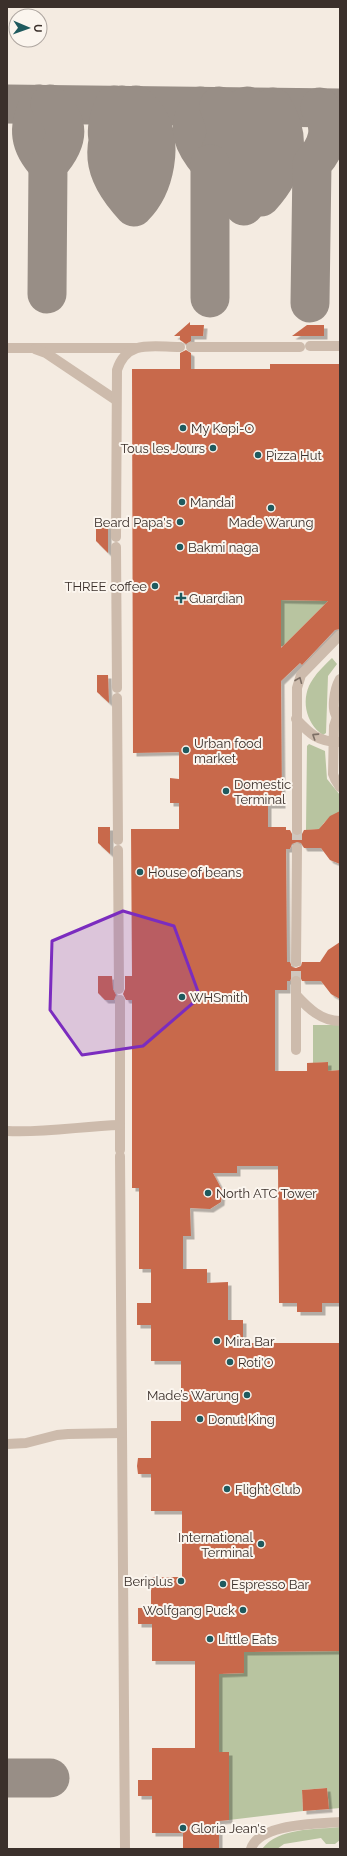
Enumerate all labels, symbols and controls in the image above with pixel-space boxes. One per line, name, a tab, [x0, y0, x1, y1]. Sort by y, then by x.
north arrow	[8, 8, 48, 48]
text: U	[31, 24, 44, 33]
place label: My Kopi-O	[191, 421, 254, 436]
marker: My Kopi-O	[178, 423, 188, 433]
place label: Tous les Jours	[121, 441, 205, 456]
marker: Tous les Jours	[208, 443, 218, 453]
place label: Pizza Hut	[266, 448, 322, 463]
marker: Pizza Hut	[253, 450, 263, 460]
place label: Mandai	[190, 495, 234, 510]
marker: Mandai	[177, 497, 187, 507]
marker: Made Warung	[266, 503, 276, 513]
place label: Beard Papa's	[94, 515, 172, 530]
place label: Made Warung	[229, 515, 313, 530]
marker: Beard Papa's	[175, 517, 185, 527]
place label: Bakmi naga	[188, 540, 259, 555]
marker: Bakmi naga	[175, 542, 185, 552]
place label: THREE coffee	[65, 579, 147, 594]
marker: THREE coffee	[150, 581, 160, 591]
place label: Guardian	[189, 591, 243, 606]
marker: Guardian	[176, 593, 186, 603]
one-way arrow	[295, 677, 303, 684]
one-way arrow	[313, 734, 320, 741]
place label: Urban food market	[194, 736, 262, 766]
marker: Urban food market	[181, 745, 191, 755]
place label: Domestic Terminal	[234, 777, 291, 807]
marker: Domestic Terminal	[221, 786, 231, 796]
place label: House of beans	[148, 865, 242, 880]
marker: House of beans	[135, 867, 145, 877]
place label: WHSmith	[190, 990, 248, 1005]
marker: WHSmith	[177, 992, 187, 1002]
place label: North ATC Tower	[216, 1186, 317, 1201]
marker: North ATC Tower	[203, 1188, 213, 1198]
place label: Mira Bar	[225, 1334, 275, 1349]
marker: Mira Bar	[212, 1336, 222, 1346]
place label: Roti'O	[238, 1355, 274, 1370]
marker: Roti'O	[225, 1357, 235, 1367]
place label: Made’s Warung	[147, 1388, 239, 1403]
marker: Made’s Warung	[242, 1390, 252, 1400]
place label: Donut King	[208, 1412, 275, 1427]
marker: Donut King	[195, 1414, 205, 1424]
place label: Flight Club	[235, 1482, 300, 1497]
marker: Flight Club	[222, 1484, 232, 1494]
place label: International Terminal	[178, 1530, 253, 1560]
marker: International Terminal	[256, 1539, 266, 1549]
place label: Beriplus	[124, 1574, 173, 1589]
marker: Beriplus	[176, 1576, 186, 1586]
place label: Espresso Bar	[231, 1577, 310, 1592]
marker: Espresso Bar	[218, 1579, 228, 1589]
place label: Wolfgang Puck	[143, 1603, 235, 1618]
marker: Wolfgang Puck	[238, 1605, 248, 1615]
place label: Little Eats	[218, 1632, 277, 1647]
marker: Little Eats	[205, 1634, 215, 1644]
place label: Gloria Jean's	[191, 1821, 266, 1836]
marker: Gloria Jean's	[178, 1823, 188, 1833]

